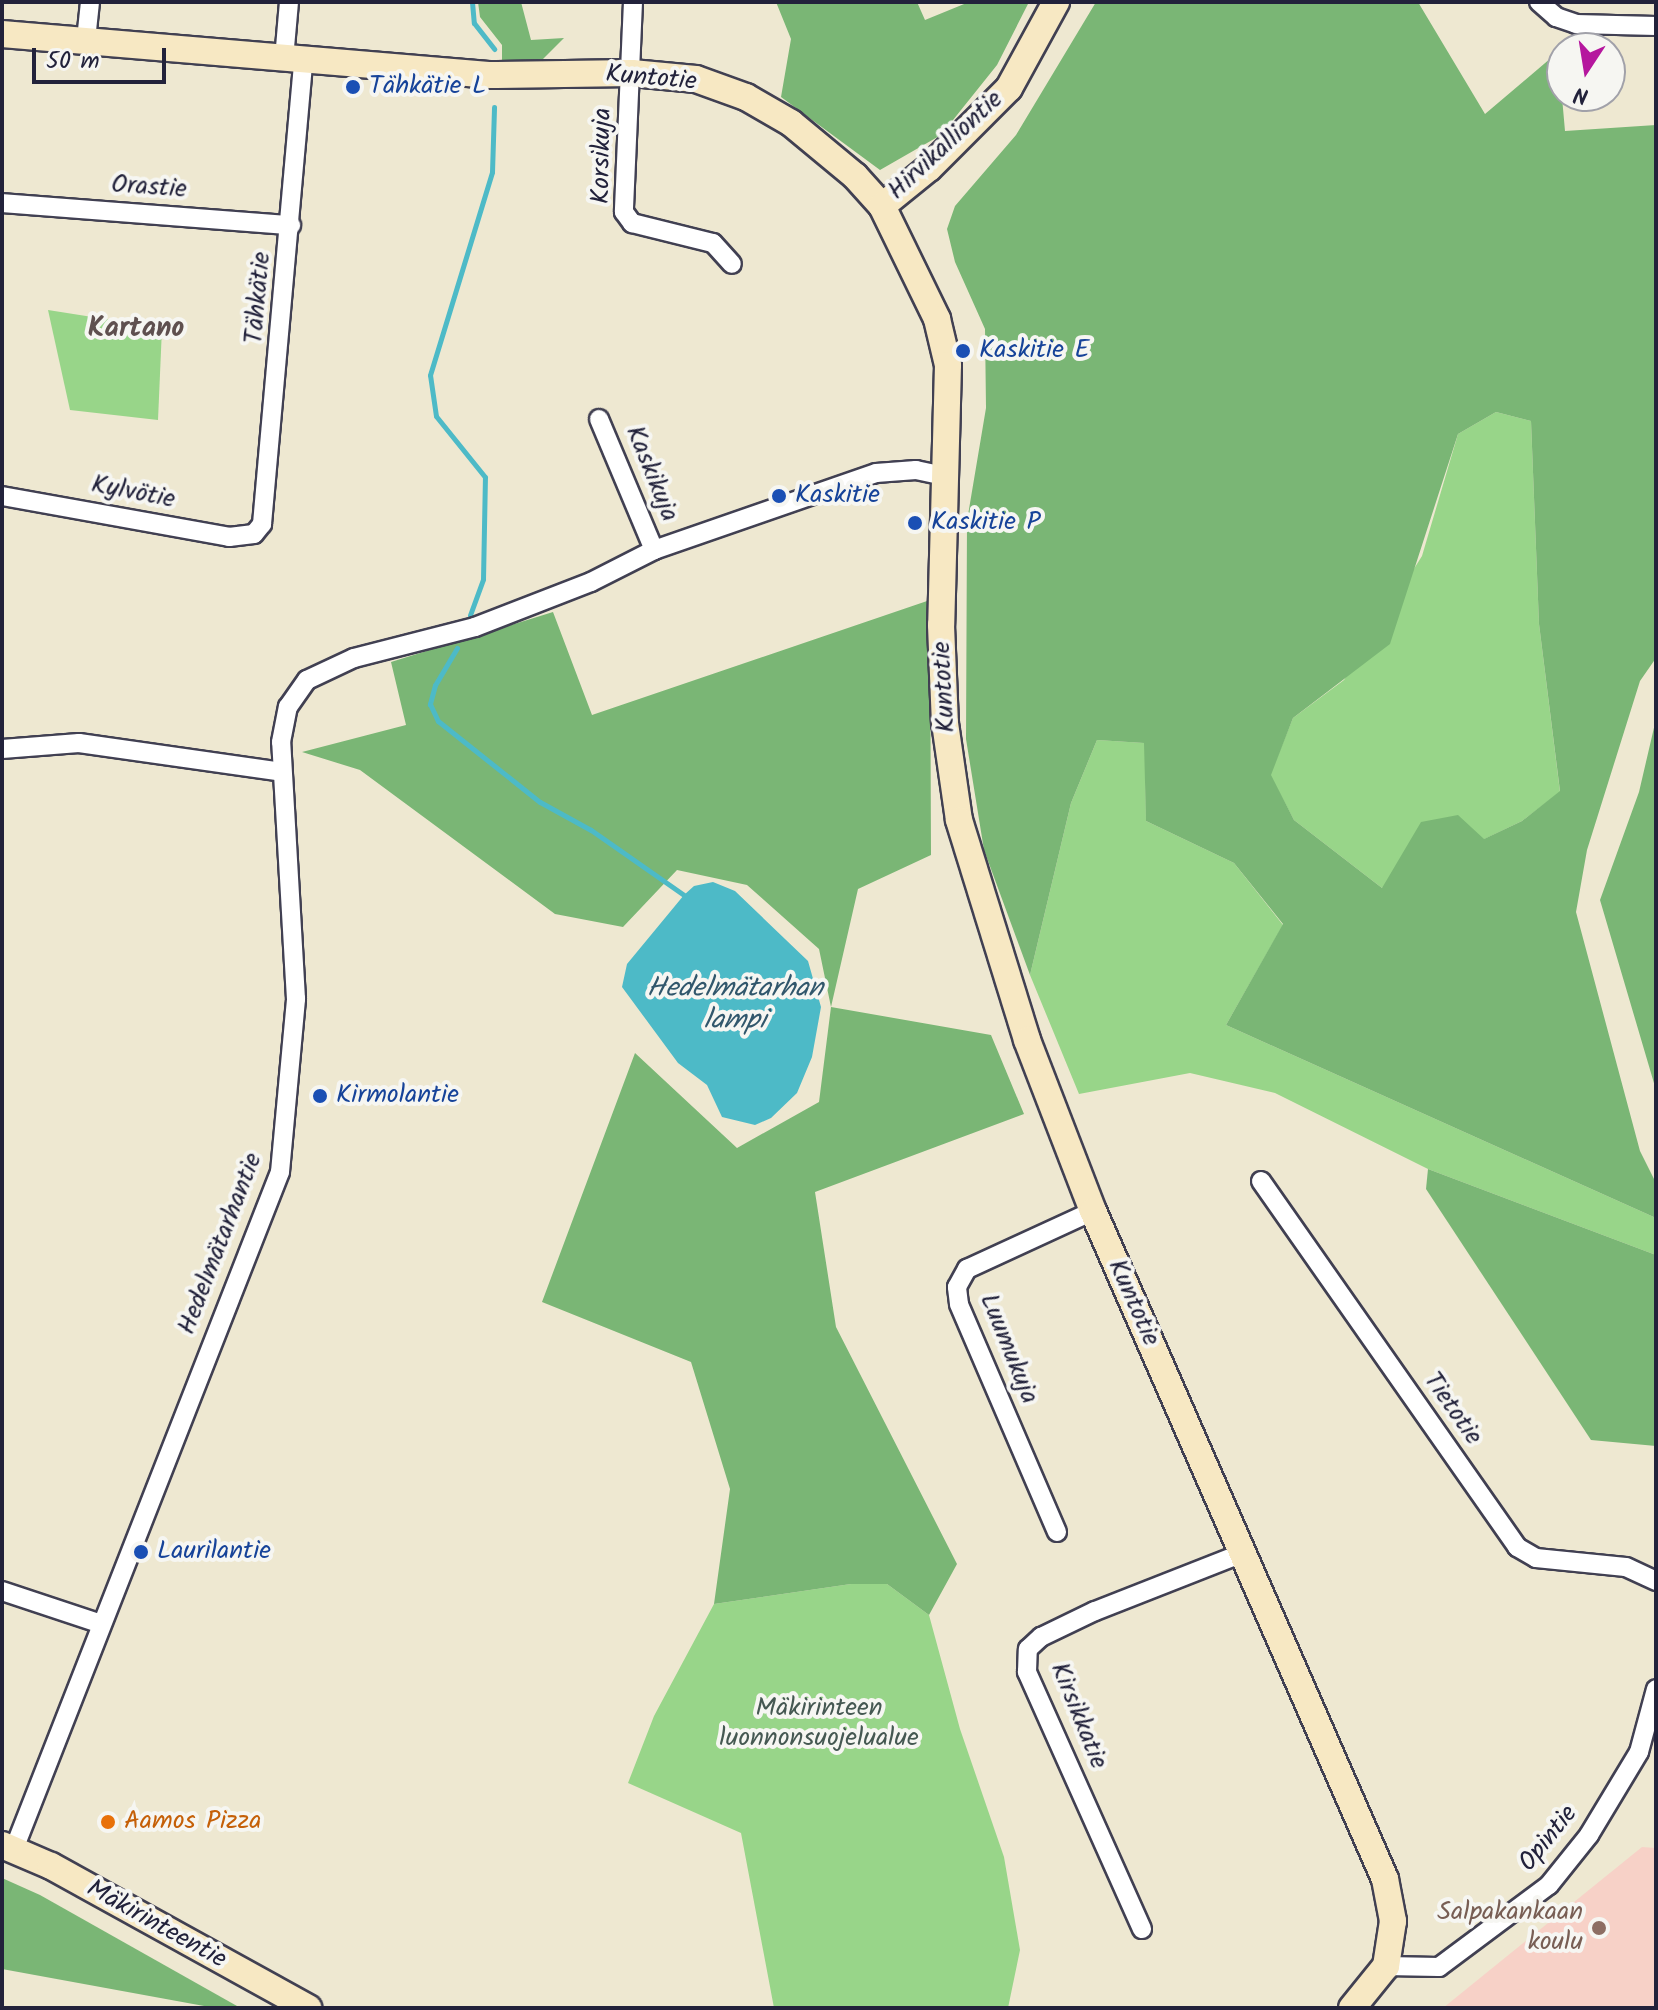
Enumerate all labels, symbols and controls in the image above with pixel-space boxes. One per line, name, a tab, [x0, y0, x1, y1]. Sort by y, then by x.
scale bar	[36, 32, 170, 82]
north arrow	[1546, 32, 1626, 112]
text: 50 m	[46, 42, 100, 81]
street label: Kuntotie	[604, 59, 698, 99]
place label: Tähkätie L	[369, 71, 486, 103]
text: N	[1571, 75, 1592, 113]
marker: Tähkätie L	[344, 78, 362, 96]
street label: Hirvikalliontie	[882, 85, 1010, 207]
street label: Korsikuja	[587, 107, 619, 205]
street label: Orastie	[110, 170, 188, 206]
street label: Tähkätie	[239, 251, 279, 345]
district label: Kartano	[88, 312, 184, 346]
place label: Kaskitie E	[979, 335, 1090, 367]
marker: Kaskitie E	[954, 342, 972, 360]
street label: Kaskikuja	[618, 422, 684, 526]
street label: Kylvötie	[88, 470, 178, 516]
place label: Kaskitie	[795, 480, 880, 512]
marker: Kaskitie	[770, 487, 788, 505]
place label: Kaskitie P	[931, 507, 1041, 539]
marker: Kaskitie P	[906, 514, 924, 532]
street label: Kuntotie	[927, 640, 963, 734]
water label: Hedelmätarhan lampi	[647, 972, 823, 1038]
place label: Kirmolantie	[336, 1080, 459, 1112]
marker: Kirmolantie	[311, 1087, 329, 1105]
street label: Hedelmätarhantie	[172, 1149, 270, 1339]
street label: Kuntotie	[1100, 1255, 1166, 1351]
street label: Luumukuja	[972, 1289, 1044, 1409]
street label: Tietotie	[1416, 1367, 1488, 1451]
place label: Laurilantie	[157, 1536, 271, 1568]
marker: Laurilantie	[132, 1543, 150, 1561]
street label: Kirsikkatie	[1043, 1658, 1113, 1774]
park label: Mäkirinteen luonnonsuojelualue	[719, 1693, 919, 1754]
street label: Opintie	[1513, 1800, 1585, 1878]
place label: Aamos Pizza	[124, 1806, 261, 1838]
marker: Aamos Pizza	[99, 1813, 117, 1831]
street label: Mäkirinteentie	[81, 1874, 231, 1976]
place label: Salpakankaan koulu	[1437, 1897, 1583, 1958]
marker: Salpakankaan koulu	[1590, 1919, 1608, 1937]

